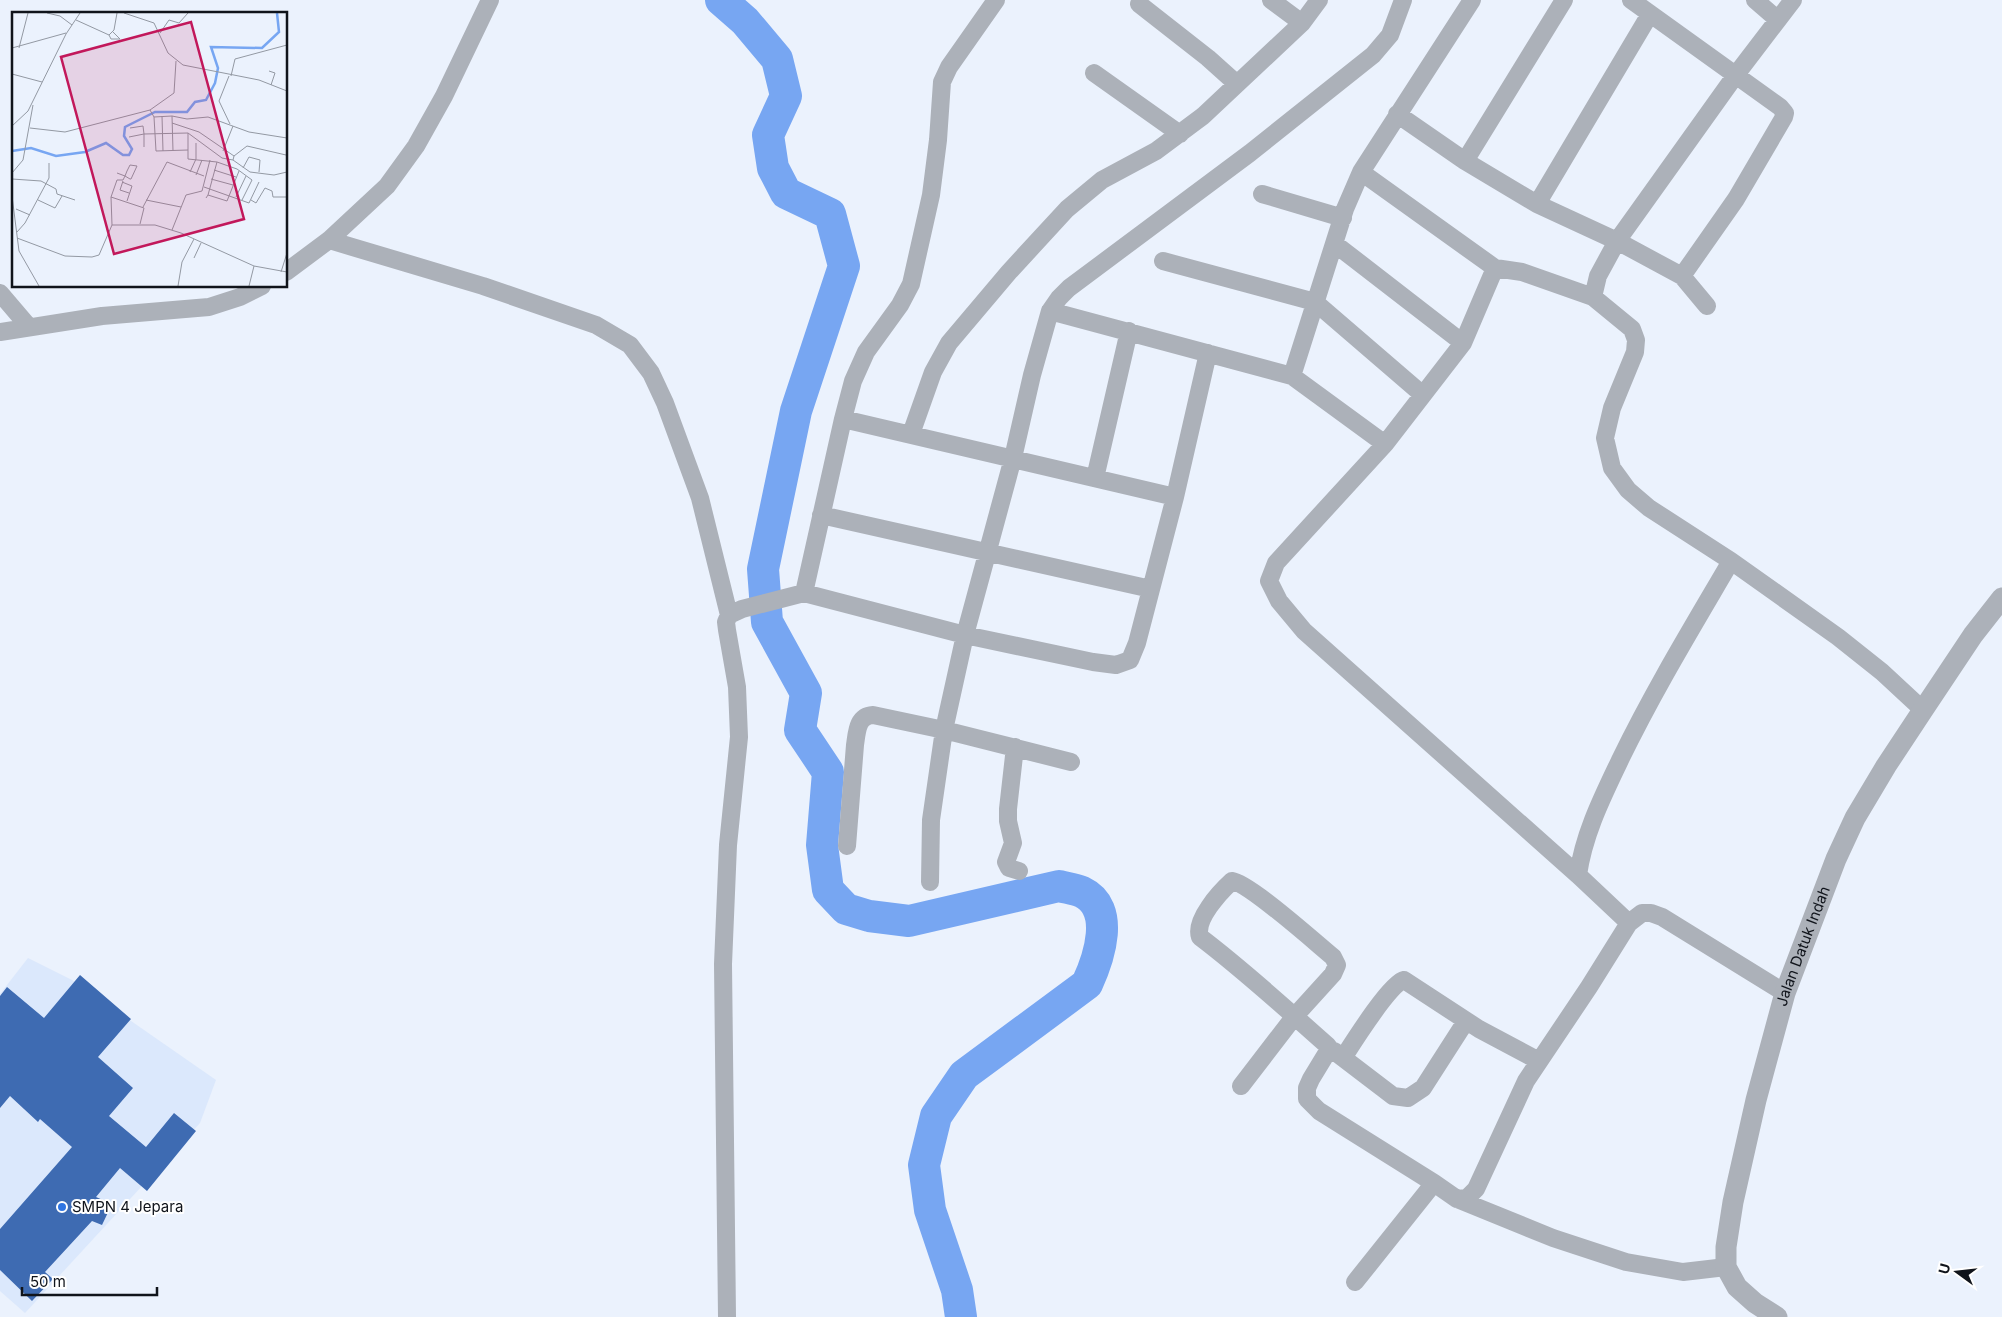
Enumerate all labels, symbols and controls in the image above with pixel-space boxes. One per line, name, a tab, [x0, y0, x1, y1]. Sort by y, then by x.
inset map	[12, 12, 288, 288]
street label: Jalan Datuk Indah	[1772, 883, 1834, 1008]
place label: SMPN 4 Jepara	[72, 1197, 183, 1216]
marker: SMPN 4 Jepara	[56, 1201, 68, 1213]
north arrow	[1932, 1247, 1982, 1297]
text: U	[1934, 1261, 1953, 1276]
scale bar	[22, 1264, 158, 1296]
text: 50 m	[30, 1272, 66, 1291]

